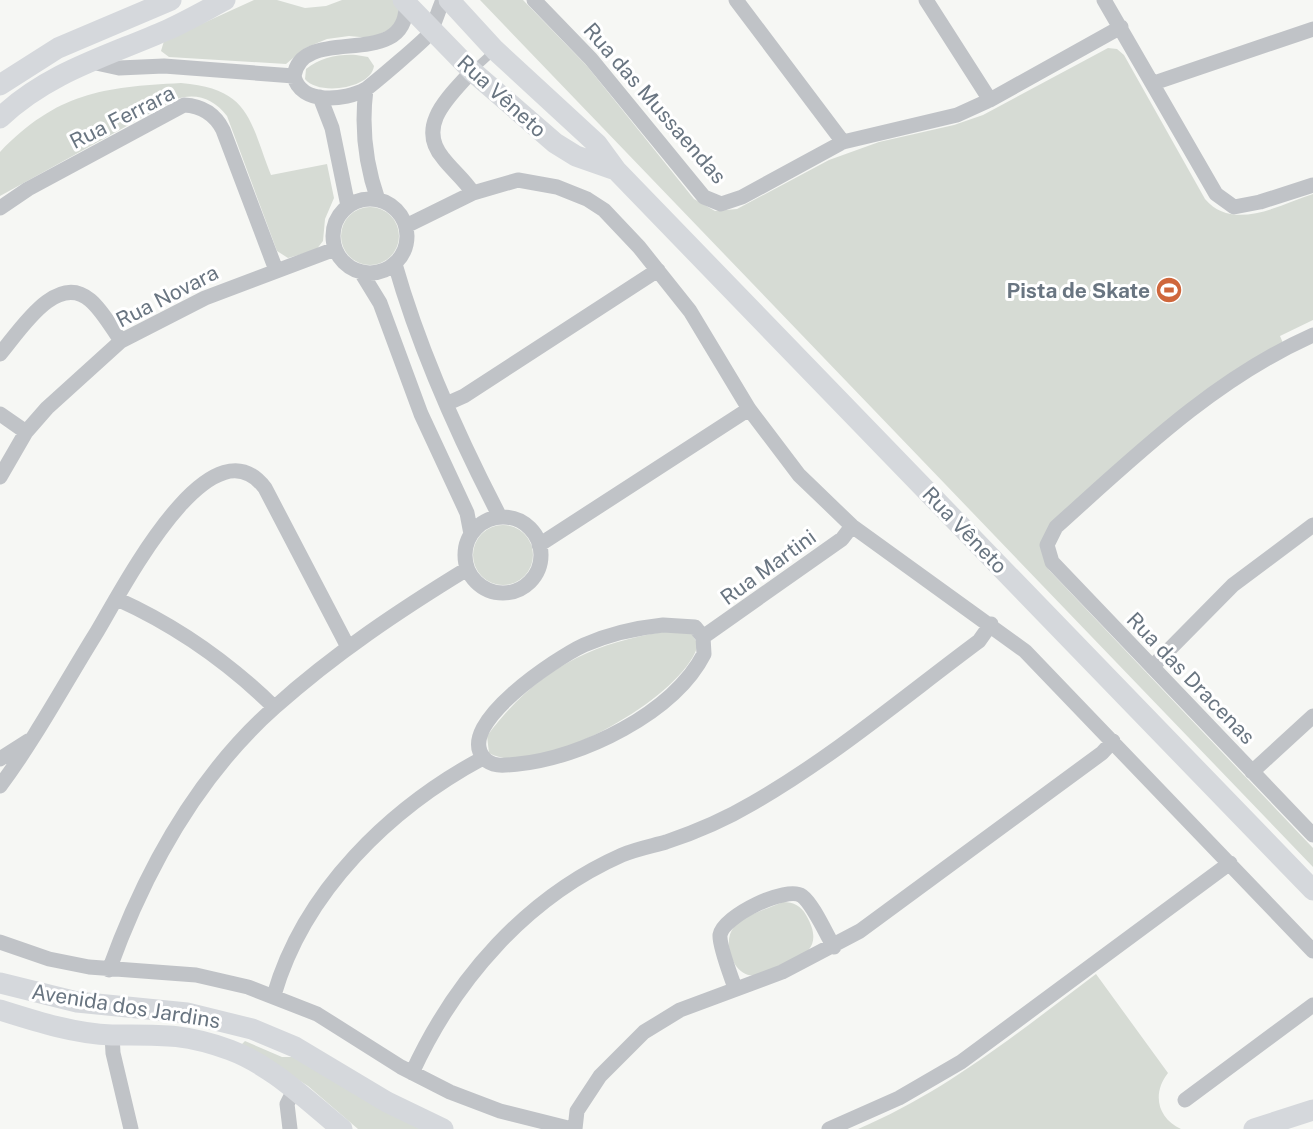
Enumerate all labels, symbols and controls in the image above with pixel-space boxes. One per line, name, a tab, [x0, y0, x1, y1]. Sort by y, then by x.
street label: Rua das Mussaendas	[578, 18, 732, 188]
street label: Rua Vêneto	[452, 50, 552, 142]
street label: Rua Ferrara	[65, 80, 179, 154]
street label: Rua Novara	[112, 260, 222, 332]
sports icon: Pista de Skate	[1154, 275, 1184, 305]
place label: Pista de Skate	[1007, 278, 1150, 303]
street label: Rua Vêneto	[918, 481, 1012, 579]
street label: Rua Martini	[715, 524, 821, 610]
street label: Rua das Dracenas	[1122, 607, 1260, 749]
street label: Avenida dos Jardins	[30, 979, 222, 1033]

